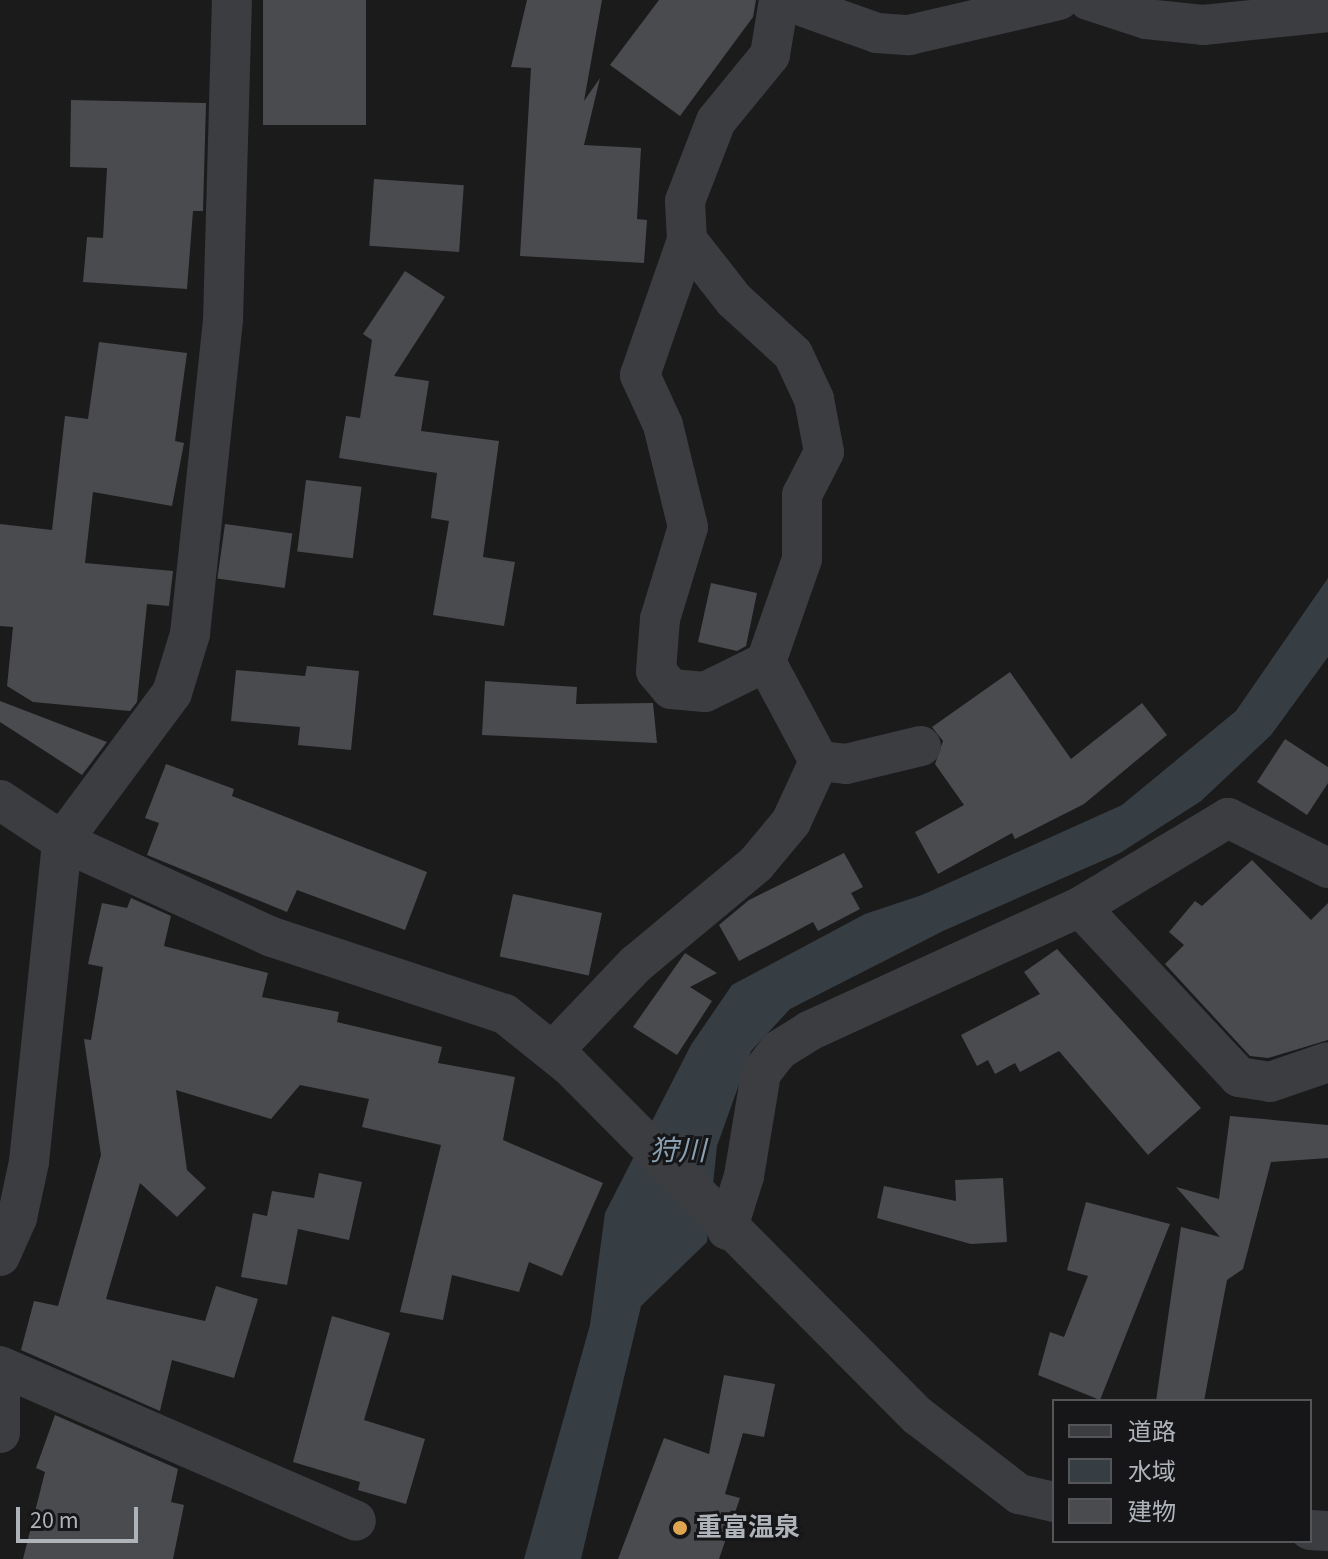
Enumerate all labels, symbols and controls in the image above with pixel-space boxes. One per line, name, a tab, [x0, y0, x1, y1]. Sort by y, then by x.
water label: 狩川	[650, 1134, 706, 1168]
legend	[1052, 1399, 1312, 1543]
text: 道路	[1128, 1415, 1176, 1450]
text: 水域	[1128, 1455, 1176, 1490]
scale bar	[20, 1491, 142, 1541]
text: 建物	[1128, 1495, 1176, 1530]
text: 20 m	[30, 1503, 79, 1538]
place label: 重富温泉	[696, 1512, 800, 1544]
marker: 重富温泉	[671, 1519, 689, 1537]

